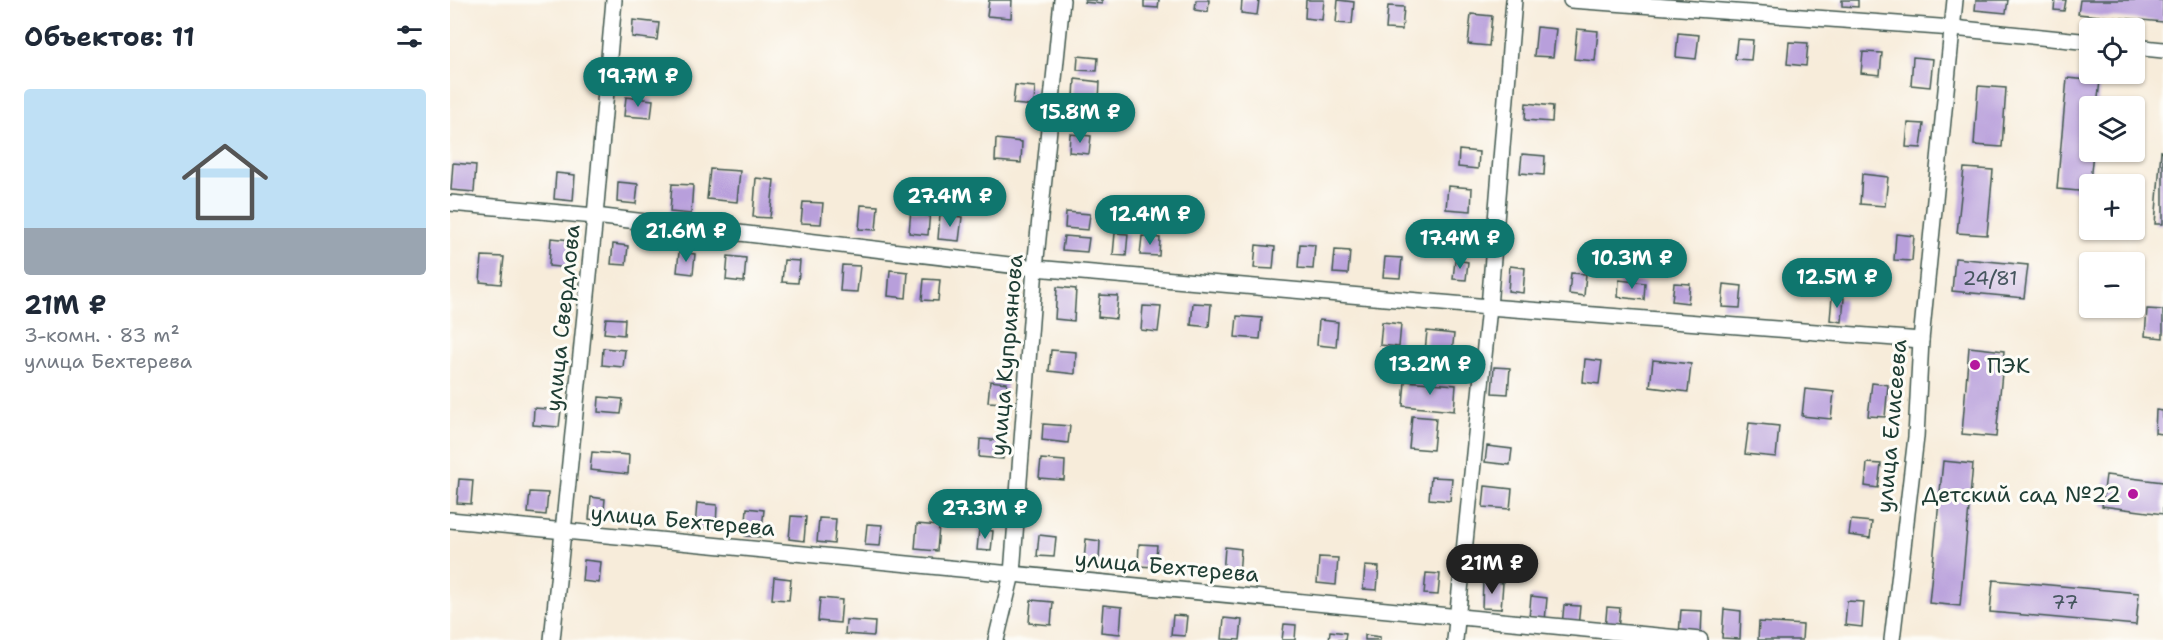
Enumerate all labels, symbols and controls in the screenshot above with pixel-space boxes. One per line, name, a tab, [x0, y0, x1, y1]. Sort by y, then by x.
map controls	[2079, 18, 2145, 318]
button: locate	[2079, 18, 2145, 84]
text: Объектов: 11	[24, 19, 195, 54]
icon: filters	[393, 20, 426, 53]
pin: 19.7M ₽	[583, 57, 693, 108]
text: 19.7M ₽	[597, 63, 679, 89]
pin: 15.8M ₽	[1025, 93, 1135, 144]
button: layers	[2079, 96, 2145, 162]
text: 15.8M ₽	[1039, 99, 1121, 125]
icon: home	[171, 128, 279, 236]
button: +	[2079, 174, 2145, 240]
pin: 27.4M ₽	[895, 177, 1005, 228]
text: 27.4M ₽	[907, 183, 993, 209]
pin: 12.4M ₽	[1095, 195, 1205, 246]
text: 12.4M ₽	[1109, 201, 1191, 227]
pin: 21.6M ₽	[631, 212, 741, 263]
text: 21.6M ₽	[645, 218, 727, 244]
pin: 17.4M ₽	[1405, 219, 1515, 270]
street label: улица Свердлова	[538, 223, 587, 413]
text: 17.4M ₽	[1419, 225, 1501, 251]
pin: 10.3M ₽	[1577, 239, 1687, 290]
text: 10.3M ₽	[1591, 245, 1673, 271]
button: −	[2079, 252, 2145, 318]
street label: улица Куприянова	[983, 253, 1030, 457]
pin: 12.5M ₽	[1782, 258, 1892, 309]
text: 12.5M ₽	[1796, 264, 1878, 290]
house number: 24/81	[1962, 265, 2018, 291]
text: 21M ₽	[24, 287, 107, 322]
text: 3-комн. · 83 m²	[24, 322, 180, 348]
street label: улица Елисеева	[1869, 338, 1914, 514]
pin: 13.2M ₽	[1375, 345, 1485, 396]
text: улица Бехтерева	[24, 348, 192, 374]
text: 13.2M ₽	[1389, 351, 1471, 377]
place label: ПЭК	[1987, 351, 2030, 380]
marker: ПЭК	[1968, 358, 1982, 372]
place label: Детский сад №22	[1922, 480, 2121, 509]
marker: Детский сад №22	[2126, 487, 2140, 501]
pin: 27.3M ₽	[930, 489, 1040, 540]
text: 27.3M ₽	[942, 495, 1028, 521]
street label: улица Бехтерева	[589, 498, 777, 543]
street label: улица Бехтерева	[1073, 544, 1261, 589]
pin: 21M ₽	[1450, 544, 1534, 595]
text: 21M ₽	[1460, 550, 1524, 576]
house number: 77	[2052, 589, 2078, 615]

